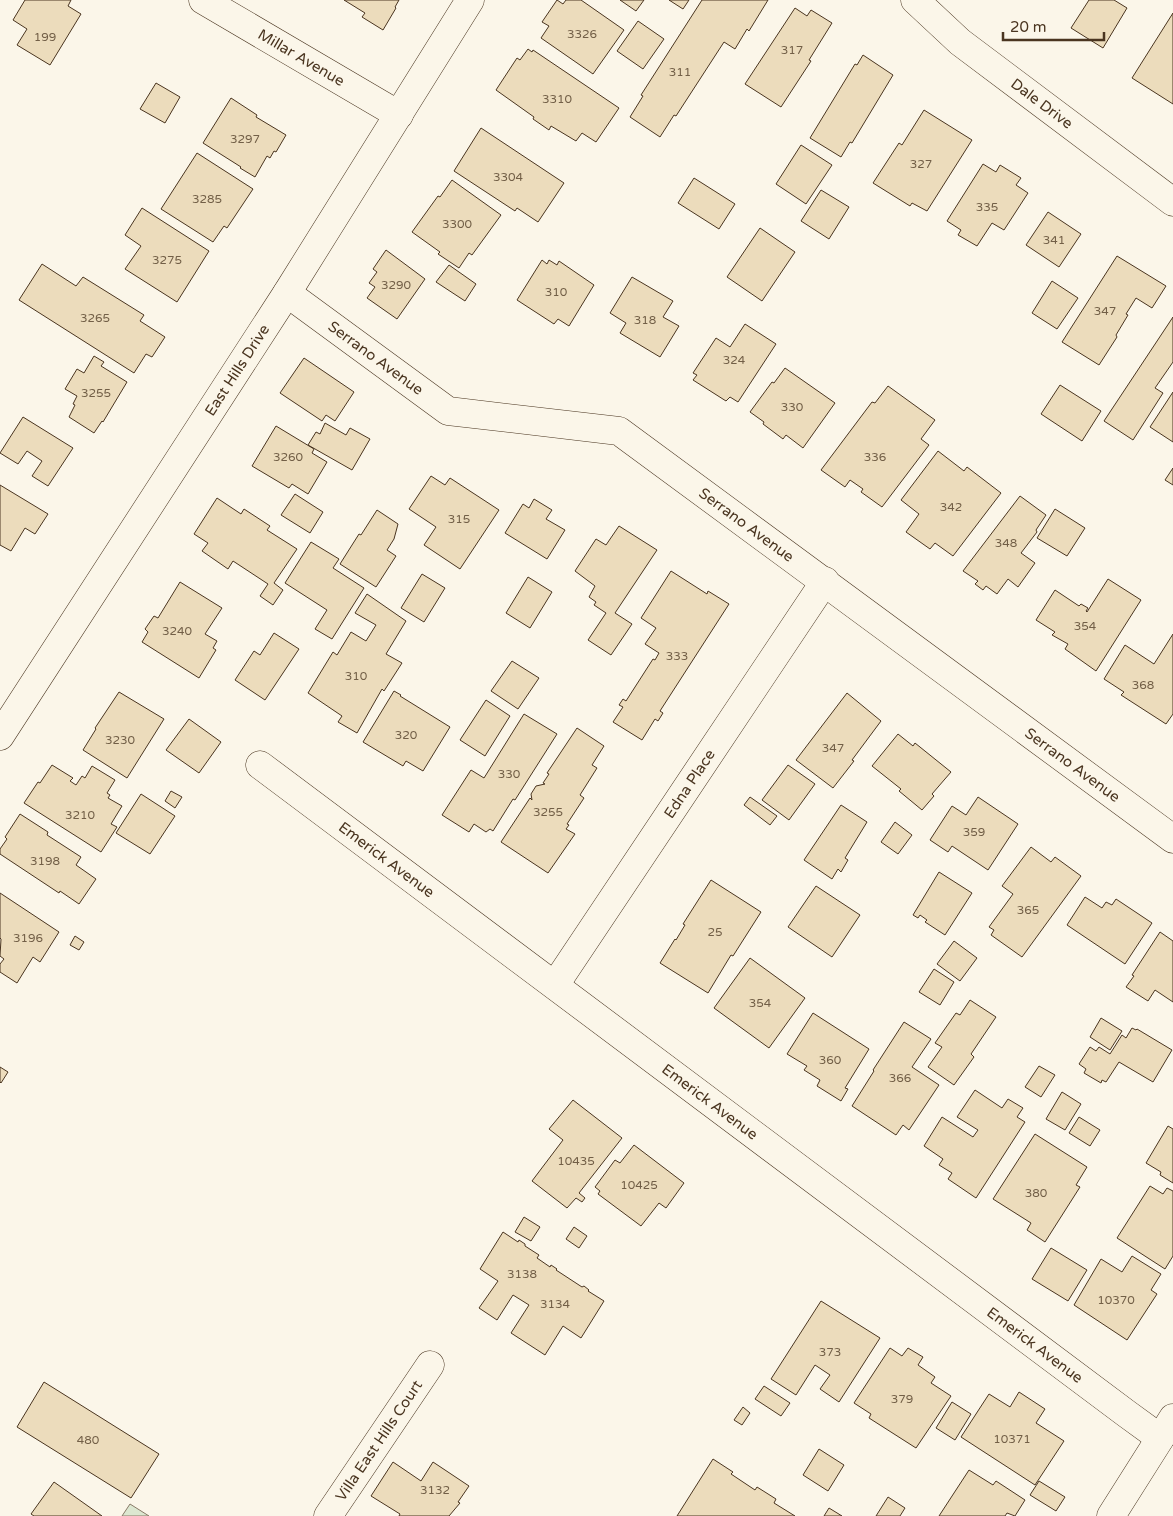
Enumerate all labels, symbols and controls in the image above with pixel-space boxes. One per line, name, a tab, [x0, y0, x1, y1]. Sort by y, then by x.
scale bar	[1003, 10, 1104, 42]
text: 20 m	[1010, 18, 1047, 36]
street label: Millar Avenue	[255, 25, 348, 90]
house number: 3326	[567, 27, 597, 41]
house number: 199	[34, 30, 56, 44]
house number: 317	[781, 43, 803, 57]
house number: 311	[669, 65, 691, 79]
street label: Dale Drive	[1007, 74, 1076, 133]
house number: 3310	[542, 92, 573, 106]
house number: 3297	[230, 132, 260, 146]
house number: 327	[910, 157, 932, 171]
house number: 3304	[493, 170, 524, 184]
house number: 3285	[192, 192, 222, 206]
house number: 335	[976, 200, 998, 214]
house number: 3300	[442, 217, 473, 231]
house number: 341	[1043, 233, 1065, 247]
house number: 3275	[152, 253, 182, 267]
house number: 3290	[381, 278, 412, 292]
house number: 310	[545, 285, 568, 299]
house number: 347	[1094, 304, 1116, 318]
house number: 3265	[80, 311, 110, 325]
house number: 318	[634, 313, 656, 327]
street label: Serrano Avenue	[325, 317, 427, 399]
street label: East Hills Drive	[201, 321, 273, 419]
house number: 324	[723, 353, 746, 367]
house number: 3255	[81, 386, 111, 400]
house number: 330	[781, 400, 804, 414]
house number: 3260	[273, 450, 304, 464]
house number: 336	[864, 450, 886, 464]
street label: Serrano Avenue	[695, 484, 797, 566]
house number: 342	[940, 500, 962, 514]
house number: 315	[448, 512, 470, 526]
house number: 348	[995, 536, 1017, 550]
house number: 354	[1074, 619, 1097, 633]
house number: 3240	[162, 624, 193, 638]
house number: 333	[666, 649, 688, 663]
house number: 310	[345, 669, 368, 683]
house number: 368	[1132, 678, 1154, 692]
street label: Serrano Avenue	[1021, 724, 1124, 806]
house number: 320	[395, 728, 418, 742]
house number: 3230	[105, 733, 136, 747]
house number: 347	[822, 741, 844, 755]
street label: Edna Place	[660, 746, 719, 822]
house number: 330	[498, 767, 521, 781]
house number: 3255	[533, 805, 563, 819]
house number: 3210	[65, 808, 96, 822]
street label: Emerick Avenue	[335, 818, 438, 901]
house number: 359	[963, 825, 985, 839]
house number: 3198	[30, 854, 60, 868]
house number: 365	[1017, 903, 1039, 917]
house number: 25	[707, 925, 723, 939]
house number: 3196	[13, 931, 43, 945]
house number: 354	[749, 996, 772, 1010]
house number: 360	[819, 1053, 842, 1067]
street label: Emerick Avenue	[658, 1060, 761, 1143]
house number: 366	[889, 1071, 911, 1085]
house number: 10435	[557, 1154, 595, 1168]
house number: 10425	[620, 1178, 658, 1192]
house number: 380	[1025, 1186, 1048, 1200]
house number: 3138	[507, 1267, 537, 1281]
house number: 10370	[1097, 1293, 1135, 1307]
house number: 3134	[540, 1297, 571, 1311]
street label: Emerick Avenue	[983, 1303, 1086, 1387]
house number: 373	[819, 1345, 841, 1359]
street label: Villa East Hills Court	[332, 1376, 426, 1504]
house number: 379	[891, 1392, 913, 1406]
house number: 10371	[993, 1432, 1031, 1446]
house number: 480	[77, 1433, 100, 1447]
house number: 3132	[420, 1483, 450, 1497]

